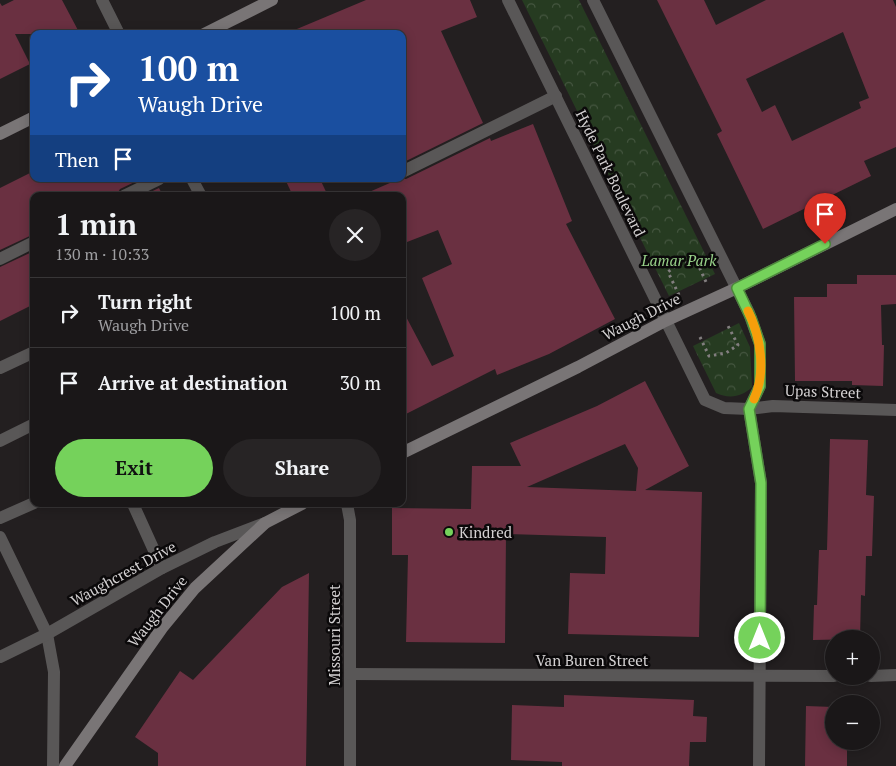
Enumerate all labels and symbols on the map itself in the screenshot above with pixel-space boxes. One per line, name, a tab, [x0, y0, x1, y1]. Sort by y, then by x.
street label: Hyde Park Boulevard	[572, 106, 650, 240]
pin	[804, 193, 846, 244]
park label: Lamar Park	[640, 250, 717, 270]
street label: Waugh Drive	[598, 288, 684, 344]
street label: Upas Street	[785, 380, 862, 402]
place label: Kindred	[459, 522, 512, 542]
marker: Kindred	[443, 526, 455, 538]
street label: Waughcrest Drive	[67, 536, 179, 610]
street label: Waugh Drive	[123, 571, 191, 651]
street label: Missouri Street	[324, 584, 344, 686]
position arrow	[733, 611, 785, 663]
street label: Van Buren Street	[536, 650, 649, 670]

